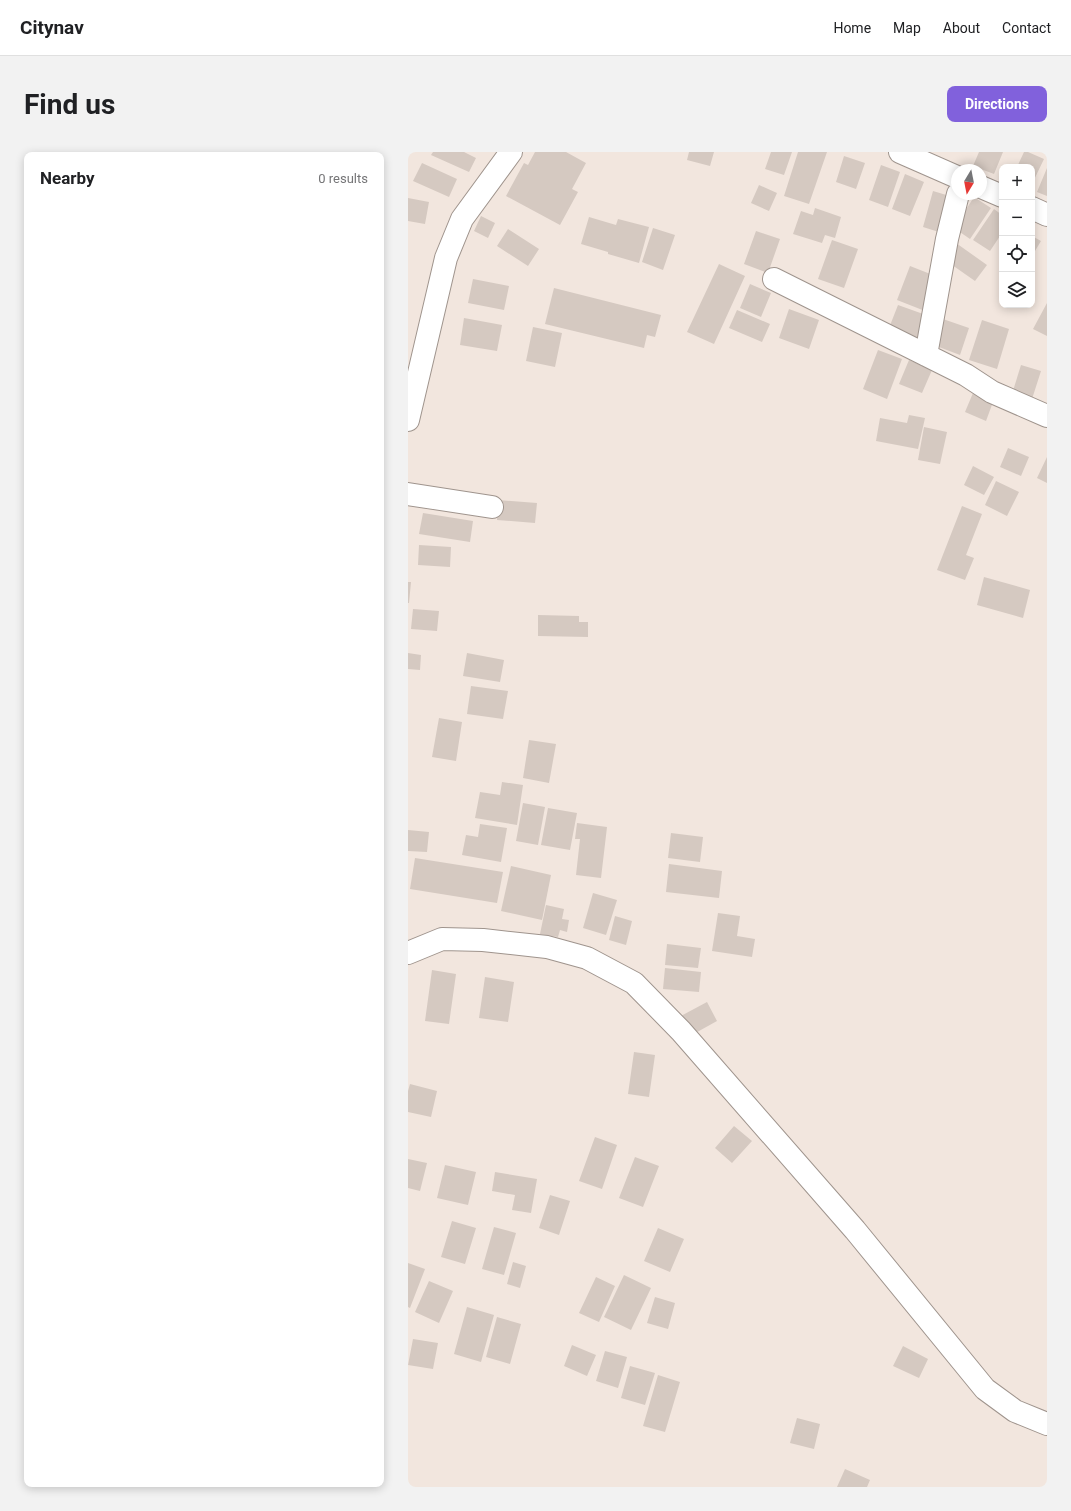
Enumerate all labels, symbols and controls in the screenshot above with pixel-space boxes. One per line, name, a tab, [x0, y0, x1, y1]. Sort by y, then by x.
text: Citynav	[20, 16, 84, 39]
text: Home	[833, 20, 871, 36]
text: Map	[893, 20, 921, 36]
text: About	[943, 20, 980, 36]
text: Contact	[1002, 20, 1051, 36]
button: Directions	[947, 86, 1047, 122]
text: Find us	[24, 88, 115, 121]
north arrow	[951, 164, 987, 200]
map controls	[999, 164, 1035, 308]
button: +	[999, 164, 1035, 200]
text: Nearby	[40, 168, 95, 188]
text: 0 results	[318, 171, 368, 186]
button: −	[999, 200, 1035, 236]
button: locate	[999, 236, 1035, 272]
button: layers	[999, 272, 1035, 308]

